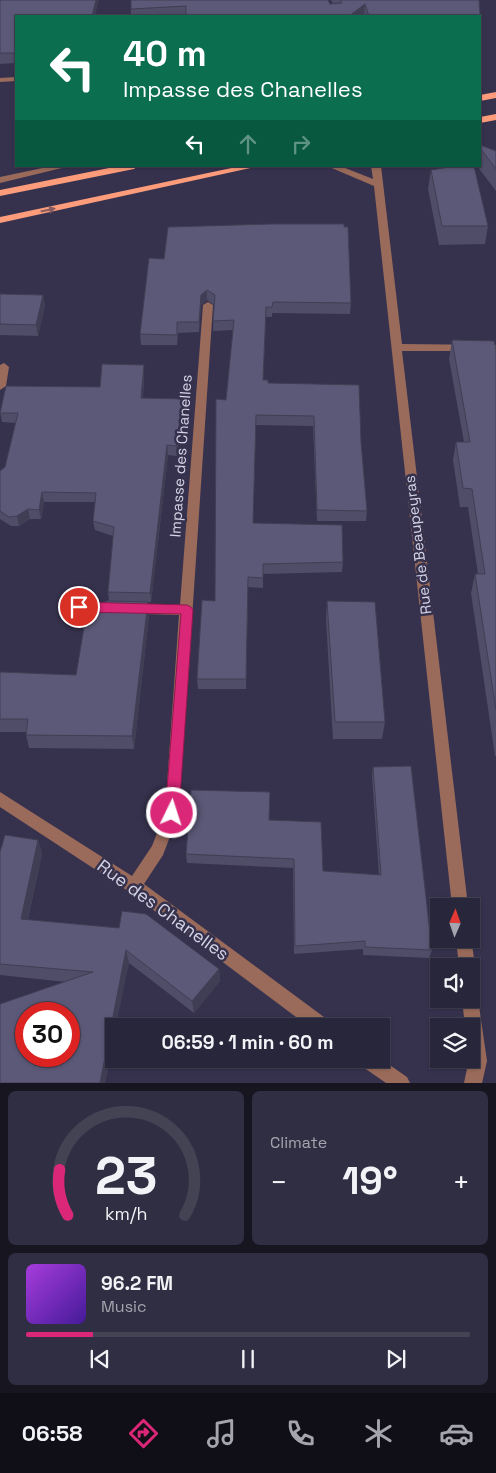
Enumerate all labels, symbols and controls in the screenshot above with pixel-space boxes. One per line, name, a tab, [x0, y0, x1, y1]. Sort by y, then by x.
text: 40 m	[123, 32, 207, 76]
icon: left	[40, 35, 105, 100]
text: Impasse des Chanelles	[123, 75, 363, 103]
icon: left	[181, 130, 209, 158]
icon: ahead	[234, 130, 262, 158]
icon: right	[287, 130, 315, 158]
one-way arrow	[40, 206, 55, 214]
street label: Impasse des Chanelles	[165, 374, 196, 538]
street label: Rue de Beaupeyras	[400, 474, 435, 616]
pin	[58, 586, 100, 628]
icon: arrive	[65, 593, 93, 621]
position arrow	[145, 786, 197, 838]
street label: Rue des Chanelles	[93, 854, 234, 965]
north arrow	[430, 898, 480, 948]
map controls	[430, 898, 480, 1068]
button: sound	[430, 958, 480, 1008]
speed limit sign: 30	[15, 1002, 80, 1067]
button: layers	[430, 1018, 480, 1068]
text: 06:59 · 1 min · 60 m	[162, 1030, 333, 1055]
text: Climate	[270, 1132, 327, 1153]
text: 23	[95, 1143, 157, 1209]
text: 19°	[342, 1157, 398, 1205]
text: −	[270, 1164, 287, 1200]
text: +	[453, 1164, 470, 1200]
text: km/h	[105, 1202, 147, 1225]
text: 96.2 FM	[101, 1271, 173, 1296]
text: Music	[101, 1296, 147, 1317]
icon: previous	[86, 1345, 114, 1373]
icon: pause	[234, 1345, 262, 1373]
icon: next	[382, 1345, 410, 1373]
icon: directions	[126, 1416, 161, 1451]
icon: music	[204, 1416, 239, 1451]
icon: phone	[283, 1416, 318, 1451]
icon: climate	[361, 1416, 396, 1451]
icon: car	[439, 1416, 474, 1451]
text: 06:58	[22, 1419, 82, 1447]

